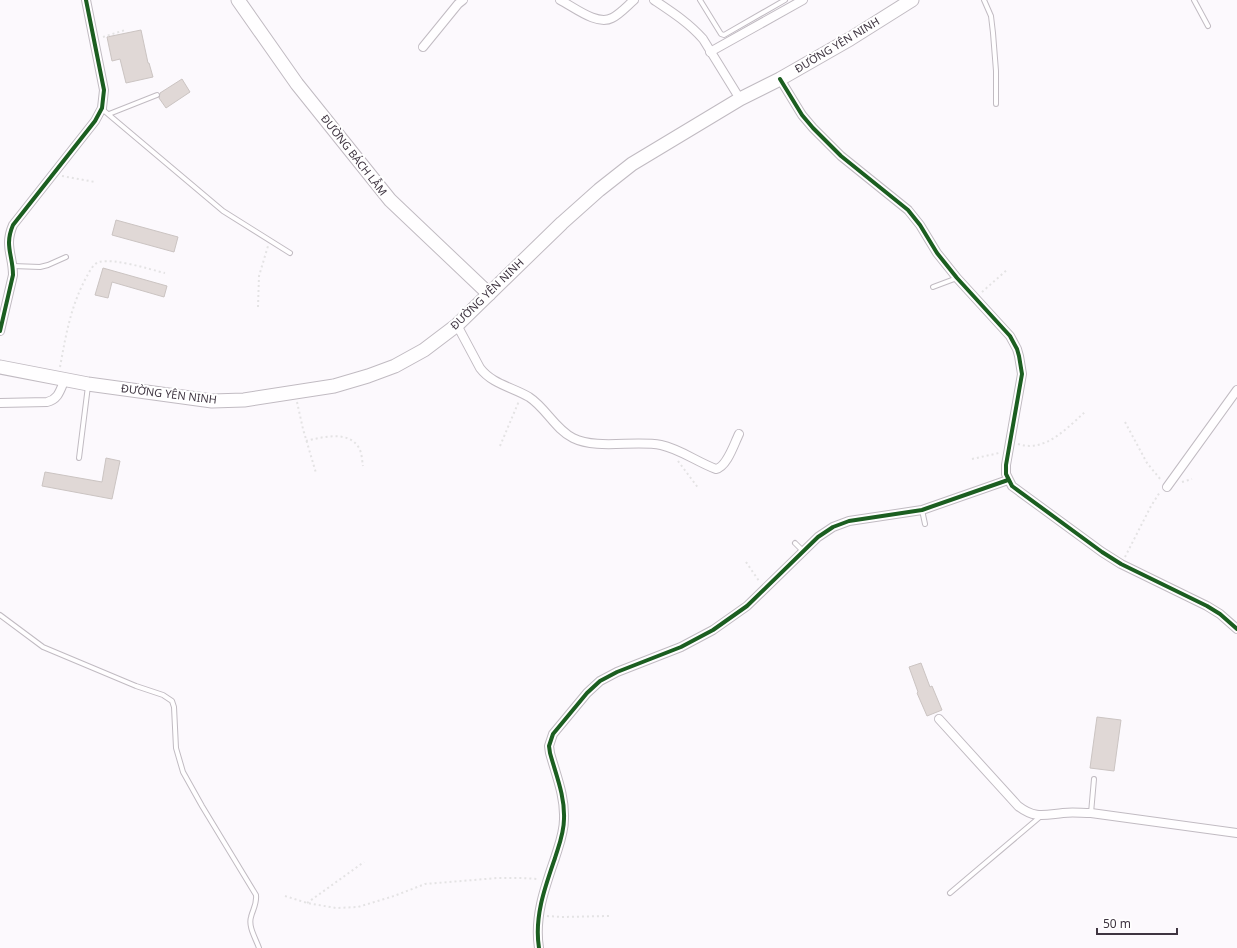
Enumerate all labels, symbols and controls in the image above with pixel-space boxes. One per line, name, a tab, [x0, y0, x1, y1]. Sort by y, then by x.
street label: ĐƯỜNG YÊN NINH	[792, 13, 882, 76]
street label: ĐƯỜNG BÁCH LẪM	[318, 111, 391, 198]
street label: ĐƯỜNG YÊN NINH	[447, 255, 527, 333]
street label: ĐƯỜNG YÊN NINH	[120, 380, 218, 407]
scale bar	[1097, 910, 1177, 936]
text: 50 m	[1103, 915, 1131, 932]

